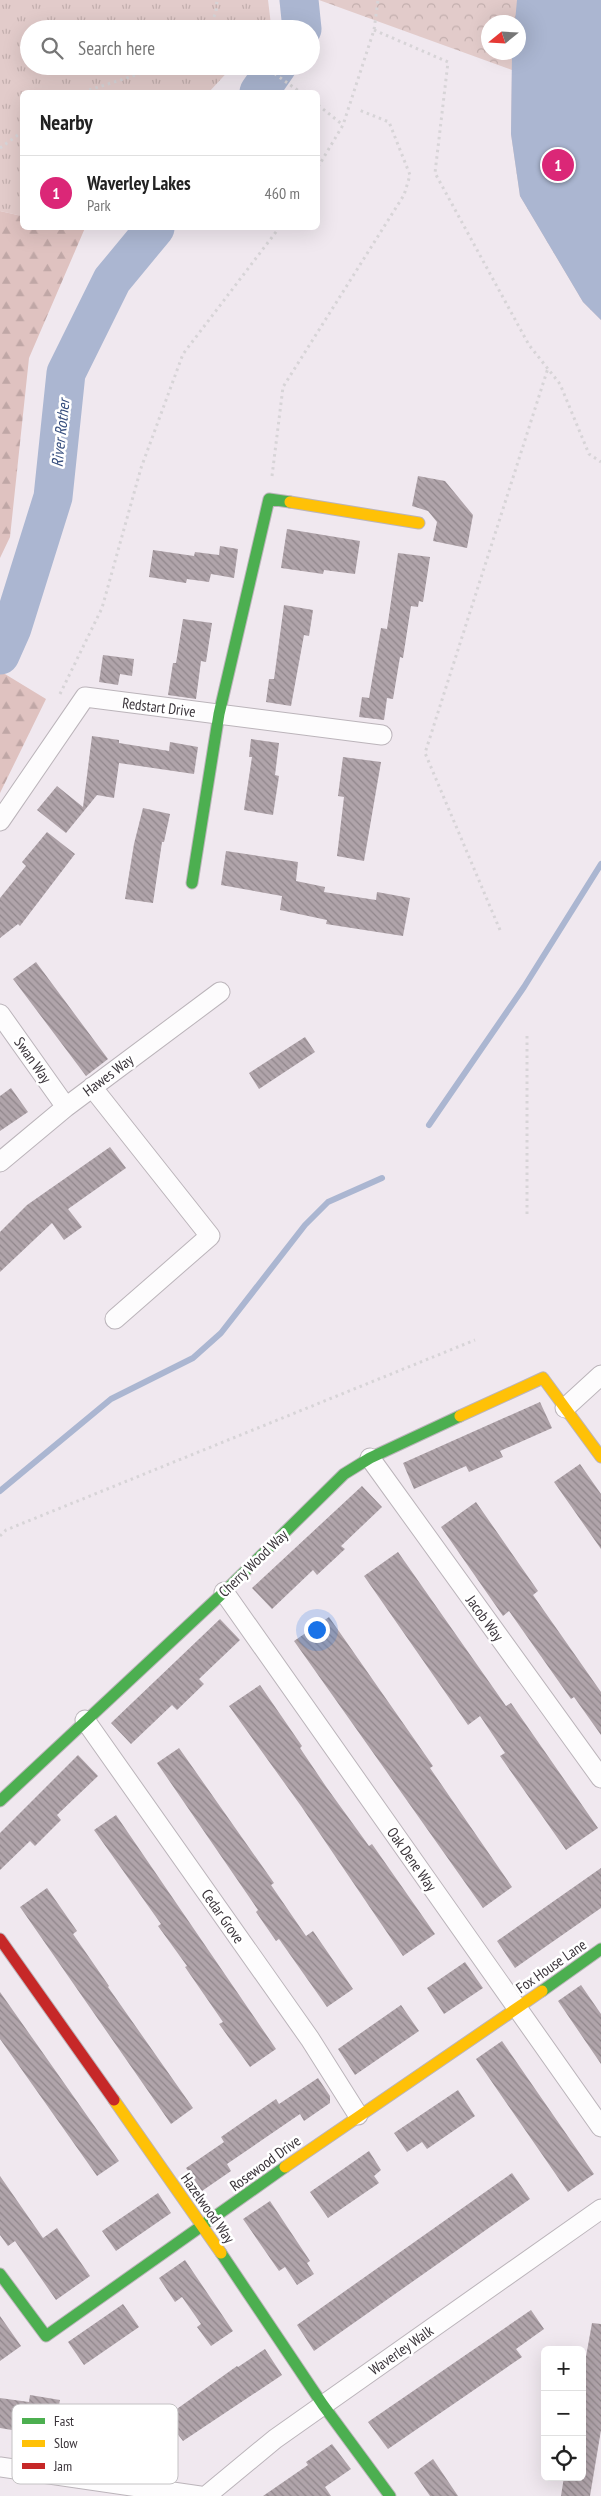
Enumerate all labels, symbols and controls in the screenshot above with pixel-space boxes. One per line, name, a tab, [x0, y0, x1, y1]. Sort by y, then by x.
north arrow	[481, 15, 526, 60]
search box	[20, 20, 320, 75]
icon: search	[38, 34, 66, 62]
text: Search here	[78, 36, 155, 60]
text: Nearby	[40, 109, 93, 136]
pin: 1	[542, 146, 574, 184]
text: Waverley Lakes	[87, 171, 191, 195]
text: 1	[52, 183, 60, 203]
text: 460 m	[265, 183, 300, 203]
text: Park	[87, 195, 111, 215]
water label: River Rother	[46, 395, 74, 468]
street label: Redstart Drive	[121, 693, 197, 721]
street label: Swan Way	[10, 1033, 56, 1087]
street label: Hawes Way	[79, 1050, 137, 1100]
street label: Cherry Wood Way	[214, 1525, 292, 1601]
street label: Jacob Way	[461, 1591, 508, 1645]
your location	[304, 1617, 330, 1643]
street label: Oak Dene Way	[383, 1823, 441, 1895]
street label: Cedar Grove	[197, 1885, 249, 1947]
street label: Fox House Lane	[512, 1935, 590, 1997]
street label: Rosewood Drive	[226, 2131, 304, 2195]
street label: Hazelwood Way	[177, 2169, 239, 2247]
street label: Waverley Walk	[365, 2321, 437, 2379]
map controls	[541, 2346, 586, 2481]
button: +	[541, 2346, 586, 2391]
button: −	[541, 2391, 586, 2436]
legend	[12, 2404, 178, 2484]
text: Fast	[54, 2412, 74, 2430]
text: Slow	[54, 2434, 78, 2452]
button: locate	[541, 2436, 586, 2481]
text: Jam	[53, 2457, 72, 2475]

